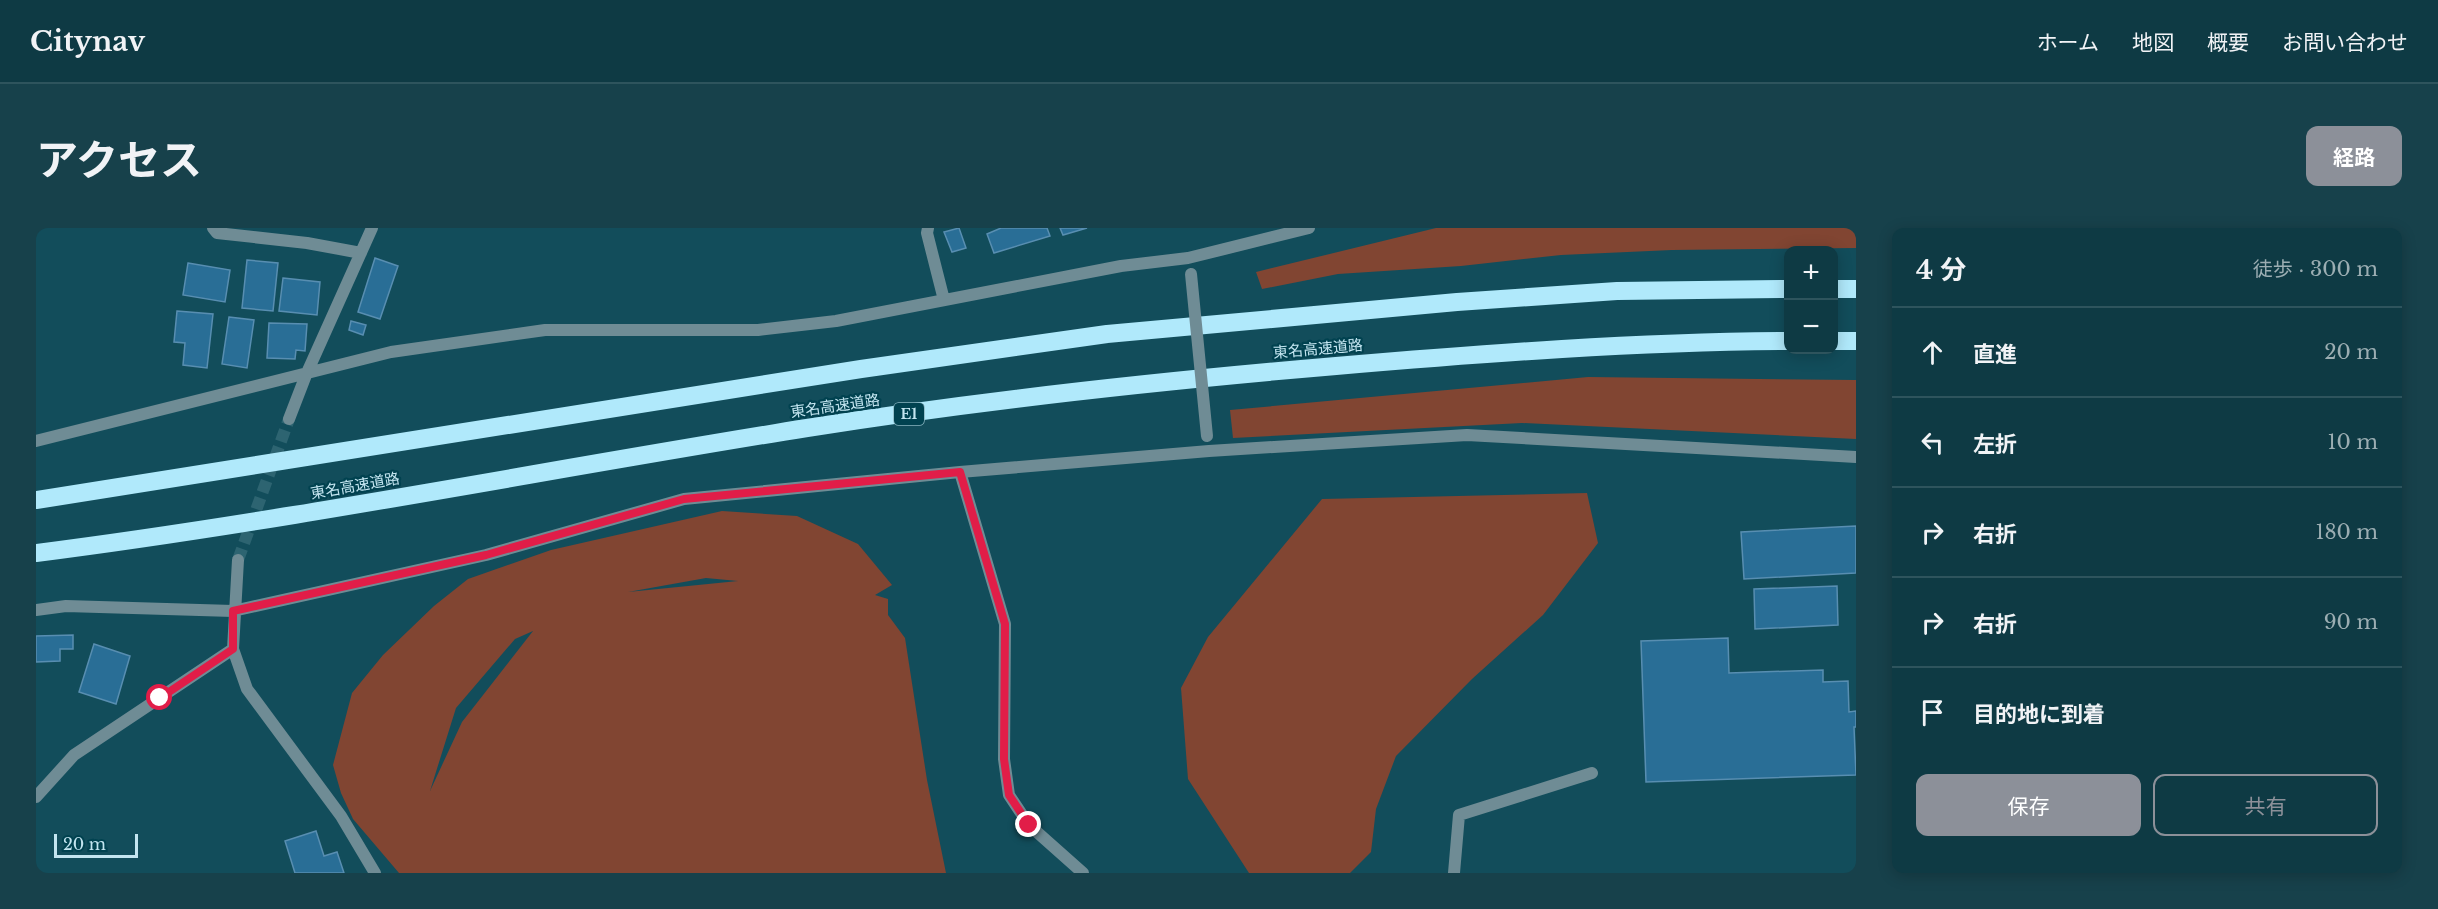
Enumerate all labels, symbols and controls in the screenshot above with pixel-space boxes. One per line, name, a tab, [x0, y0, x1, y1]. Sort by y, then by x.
text: Citynav	[30, 24, 145, 59]
text: ホーム	[2037, 30, 2099, 56]
text: 地図	[2132, 30, 2174, 56]
text: 概要	[2207, 30, 2249, 56]
text: お問い合わせ	[2282, 30, 2408, 56]
button: 経路	[2306, 126, 2402, 186]
text: アクセス	[36, 134, 202, 186]
map controls	[1784, 246, 1838, 354]
button: +	[1784, 246, 1838, 300]
text: 4 分	[1916, 254, 1966, 286]
text: 徒歩 · 300 m	[2253, 257, 2378, 281]
button: −	[1784, 300, 1838, 354]
street label: 東名高速道路	[1272, 335, 1364, 362]
icon: ahead	[1916, 336, 1949, 369]
text: 20 m	[2324, 340, 2378, 364]
text: 直進	[1973, 341, 2017, 368]
street label: 東名高速道路	[789, 390, 881, 421]
road number: E1	[894, 403, 924, 425]
icon: left	[1916, 426, 1949, 459]
text: 10 m	[2328, 430, 2378, 454]
text: 左折	[1973, 431, 2017, 458]
street label: 東名高速道路	[309, 468, 401, 503]
icon: right	[1916, 516, 1949, 549]
text: 180 m	[2315, 520, 2378, 544]
text: 右折	[1973, 521, 2017, 548]
icon: right	[1916, 606, 1949, 639]
text: 90 m	[2324, 610, 2378, 634]
text: 右折	[1973, 611, 2017, 638]
route start	[146, 684, 172, 710]
icon: arrive	[1916, 696, 1949, 729]
text: 目的地に到着	[1973, 701, 2105, 728]
button: 保存	[1916, 774, 2141, 836]
button: 共有	[2153, 774, 2378, 836]
route end	[1015, 811, 1041, 837]
scale bar	[54, 831, 138, 858]
text: 20 m	[63, 834, 106, 854]

